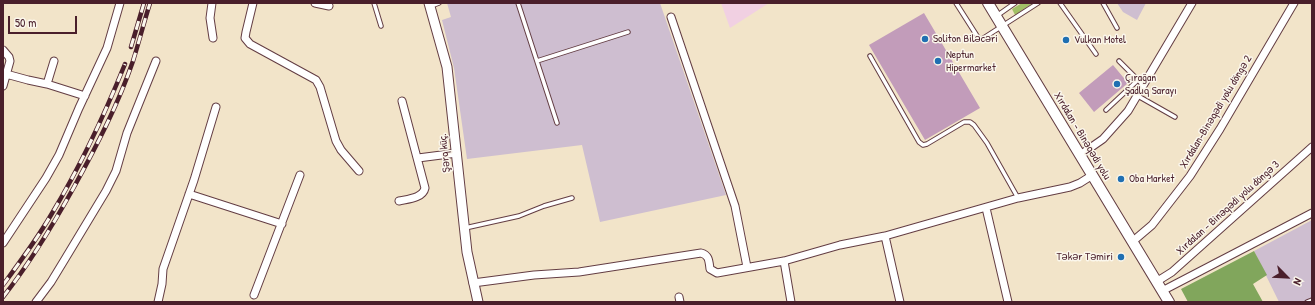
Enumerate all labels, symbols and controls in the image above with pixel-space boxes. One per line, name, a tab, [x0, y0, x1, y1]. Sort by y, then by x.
scale bar	[10, 8, 79, 34]
text: 50 m	[15, 14, 36, 31]
place label: Soliton Biləcəri	[933, 32, 998, 46]
place label: Vulkan Motel	[1074, 33, 1126, 47]
marker: Soliton Biləcəri	[920, 34, 930, 44]
marker: Vulkan Motel	[1061, 35, 1071, 45]
place label: Neptun Hipermarket	[946, 48, 996, 74]
street label: Xırdalan-Binəqədi yolu döngə 2	[1177, 53, 1255, 171]
marker: Neptun Hipermarket	[933, 56, 943, 66]
place label: Çırağan Şadlıq Sarayı	[1125, 71, 1177, 97]
marker: Çırağan Şadlıq Sarayı	[1112, 79, 1122, 89]
street label: Xırdalan - Binəqədi yolu	[1051, 90, 1113, 182]
street label: Şərq küç.	[436, 133, 454, 173]
street label: Xırdalan - Binəqədi yolu döngə 3	[1174, 158, 1282, 258]
place label: Oba Market	[1129, 172, 1174, 186]
marker: Oba Market	[1116, 174, 1126, 184]
place label: Təkər Təmiri	[1056, 250, 1113, 264]
marker: Təkər Təmiri	[1116, 252, 1126, 262]
north arrow	[1267, 257, 1307, 297]
text: N	[1290, 276, 1306, 287]

